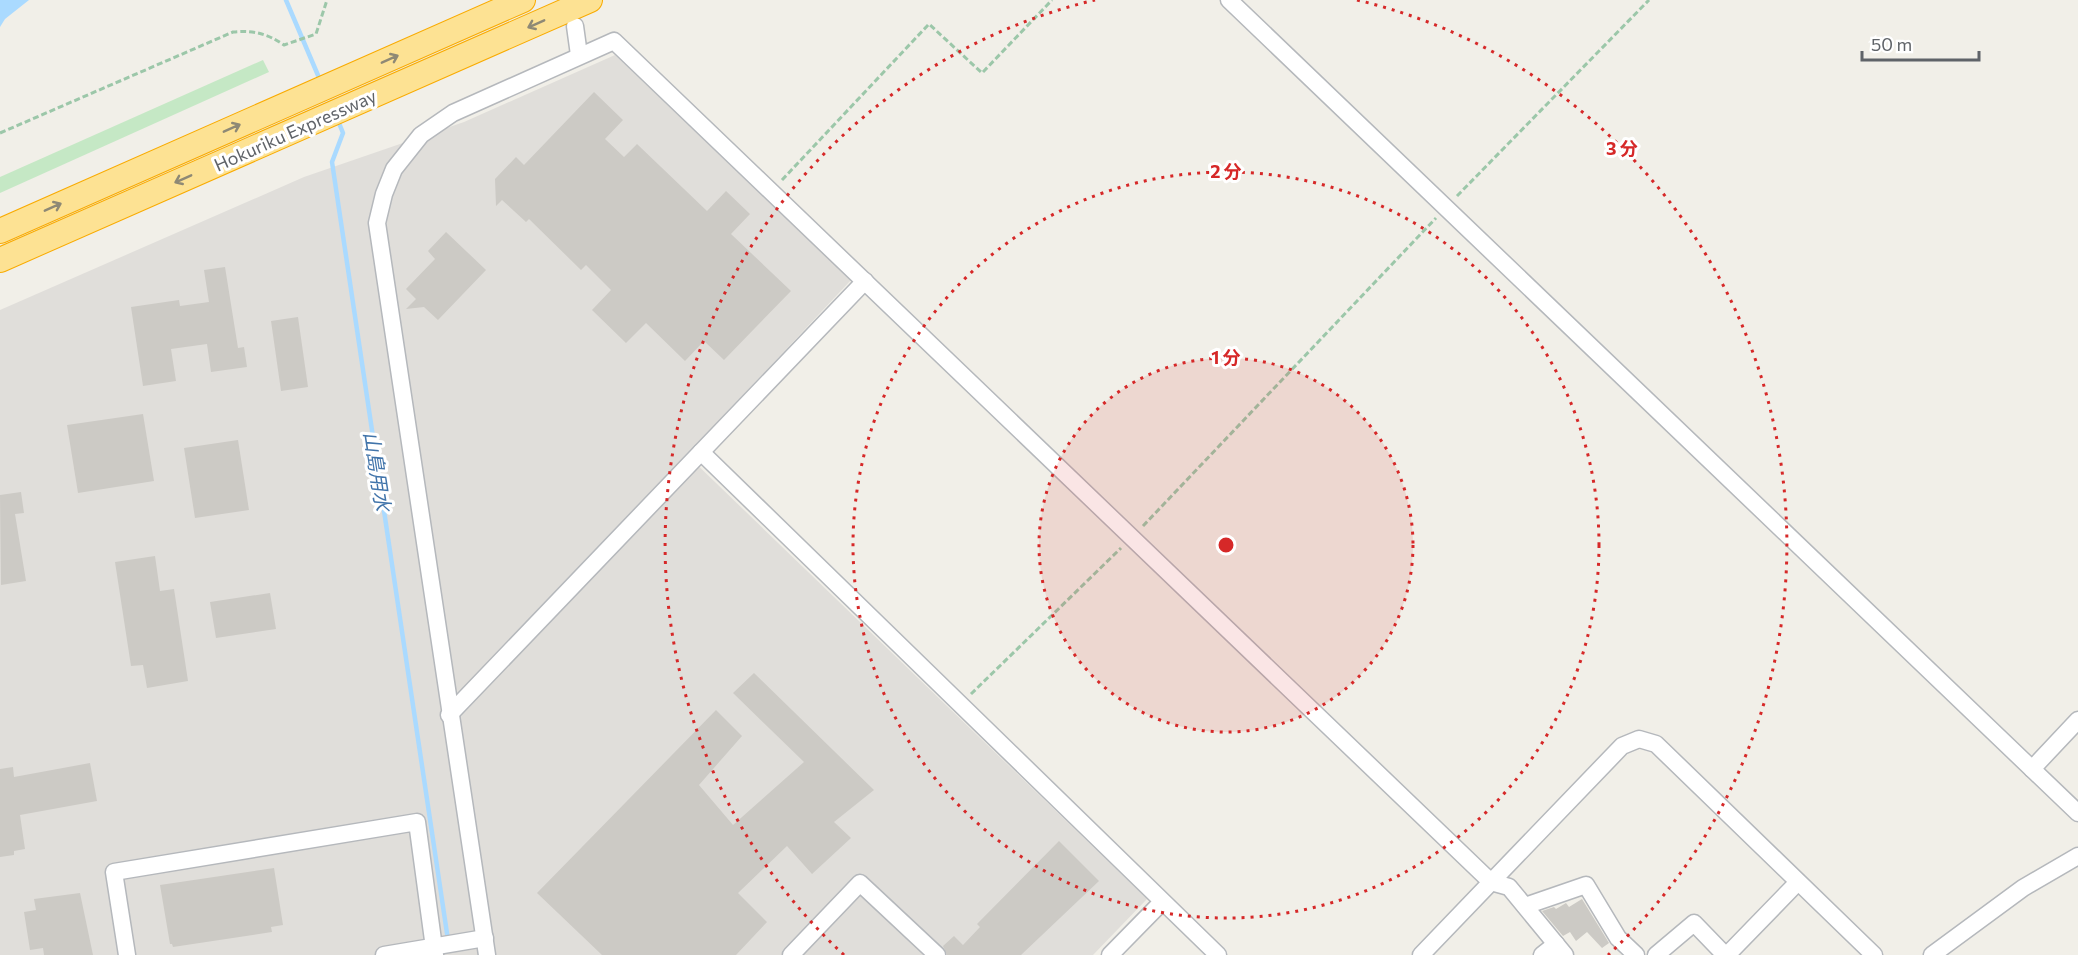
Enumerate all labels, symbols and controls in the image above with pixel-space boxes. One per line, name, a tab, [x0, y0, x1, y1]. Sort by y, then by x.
one-way arrow	[528, 18, 546, 30]
scale bar	[1862, 24, 1979, 62]
text: 50 m	[1871, 33, 1912, 55]
one-way arrow	[381, 52, 399, 64]
street label: Hokuriku Expressway	[210, 84, 380, 176]
one-way arrow	[222, 122, 240, 134]
text: 3 分	[1606, 137, 1638, 159]
text: 2 分	[1210, 160, 1242, 182]
one-way arrow	[175, 174, 193, 185]
one-way arrow	[44, 201, 62, 212]
text: 1 分	[1211, 346, 1241, 368]
water label: 山島用水	[360, 430, 396, 514]
centre of rings	[1216, 535, 1236, 555]

